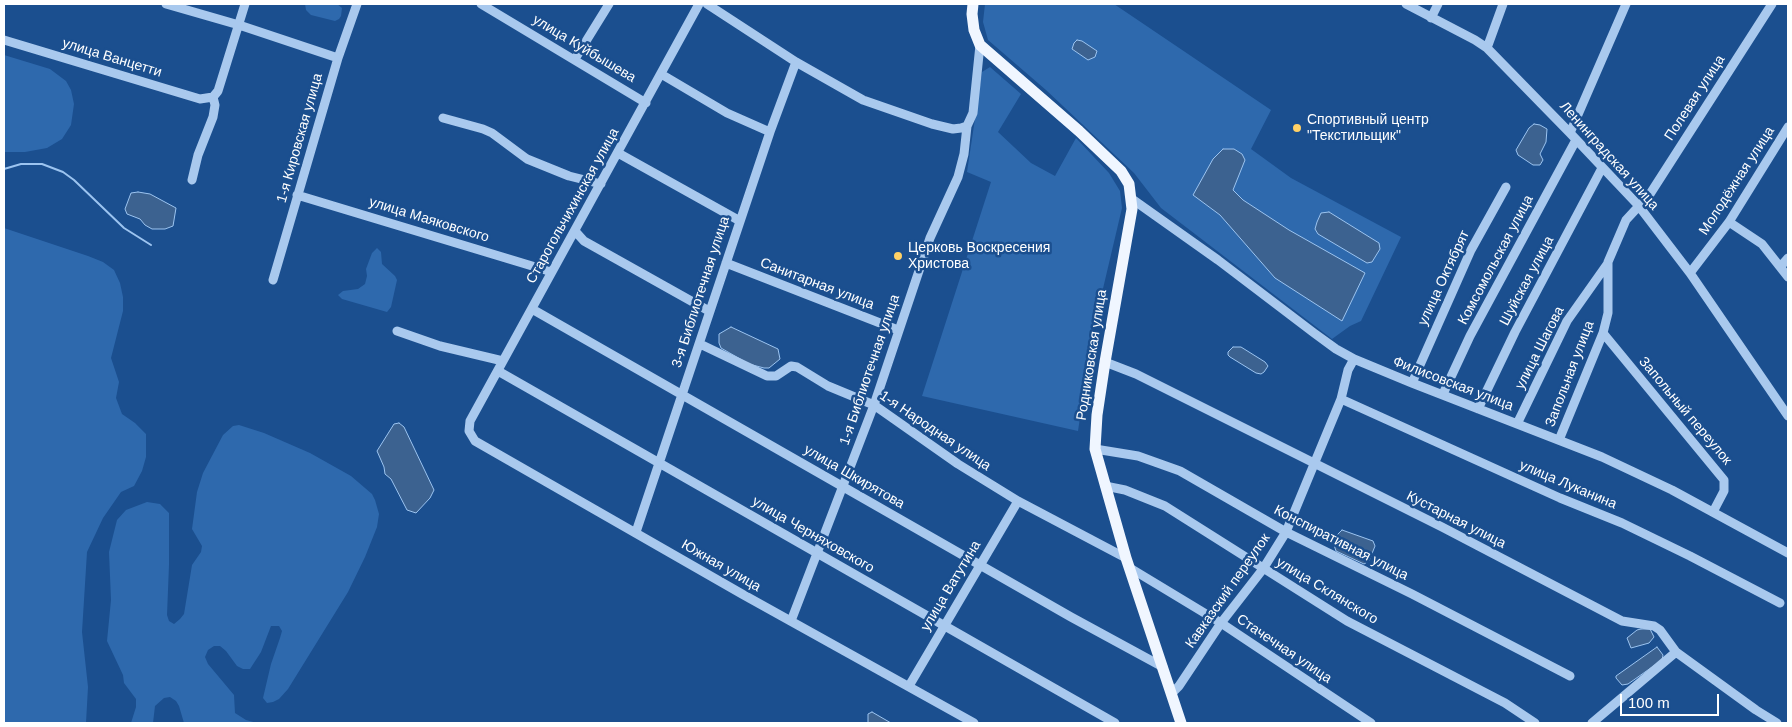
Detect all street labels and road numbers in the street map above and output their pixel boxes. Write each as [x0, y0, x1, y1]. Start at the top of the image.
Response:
street label: улица Куйбышева [529, 12, 639, 86]
street label: улица Ванцетти [60, 35, 164, 81]
street label: Полевая улица [1661, 52, 1729, 144]
street label: 1-я Кировская улица [273, 71, 327, 205]
street label: Ленинградская улица [1556, 98, 1662, 214]
street label: Молодёжная улица [1696, 124, 1778, 238]
street label: Старогольчихинская улица [523, 125, 623, 287]
street label: Комсомольская улица [1455, 192, 1537, 328]
street label: улица Маяковского [367, 194, 491, 246]
street label: 3-я Библиотечная улица [669, 214, 733, 370]
street label: улица Октябрят [1415, 228, 1473, 328]
street label: Шуйская улица [1496, 233, 1558, 329]
street label: Санитарная улица [758, 254, 876, 314]
street label: Родниковская улица [1073, 288, 1111, 422]
street label: 1-я Библиотечная улица [836, 293, 904, 447]
street label: улица Шагова [1512, 304, 1568, 392]
street label: Запольная улица [1542, 319, 1598, 429]
street label: Филисовская улица [1390, 353, 1516, 415]
street label: Запольный переулок [1635, 354, 1735, 468]
street label: 1-я Народная улица [876, 387, 994, 475]
street label: улица Шкирятова [801, 441, 907, 513]
street label: улица Луканина [1517, 457, 1619, 513]
street label: Кустарная улица [1403, 488, 1509, 552]
street label: улица Черняховского [749, 493, 877, 577]
street label: Конспиративная улица [1271, 502, 1411, 584]
street label: Кавказский переулок [1182, 530, 1274, 652]
street label: Южная улица [678, 536, 764, 596]
street label: улица Ватутина [917, 538, 985, 634]
street label: улица Склянского [1273, 554, 1381, 628]
street label: Стачечная улица [1233, 611, 1335, 687]

